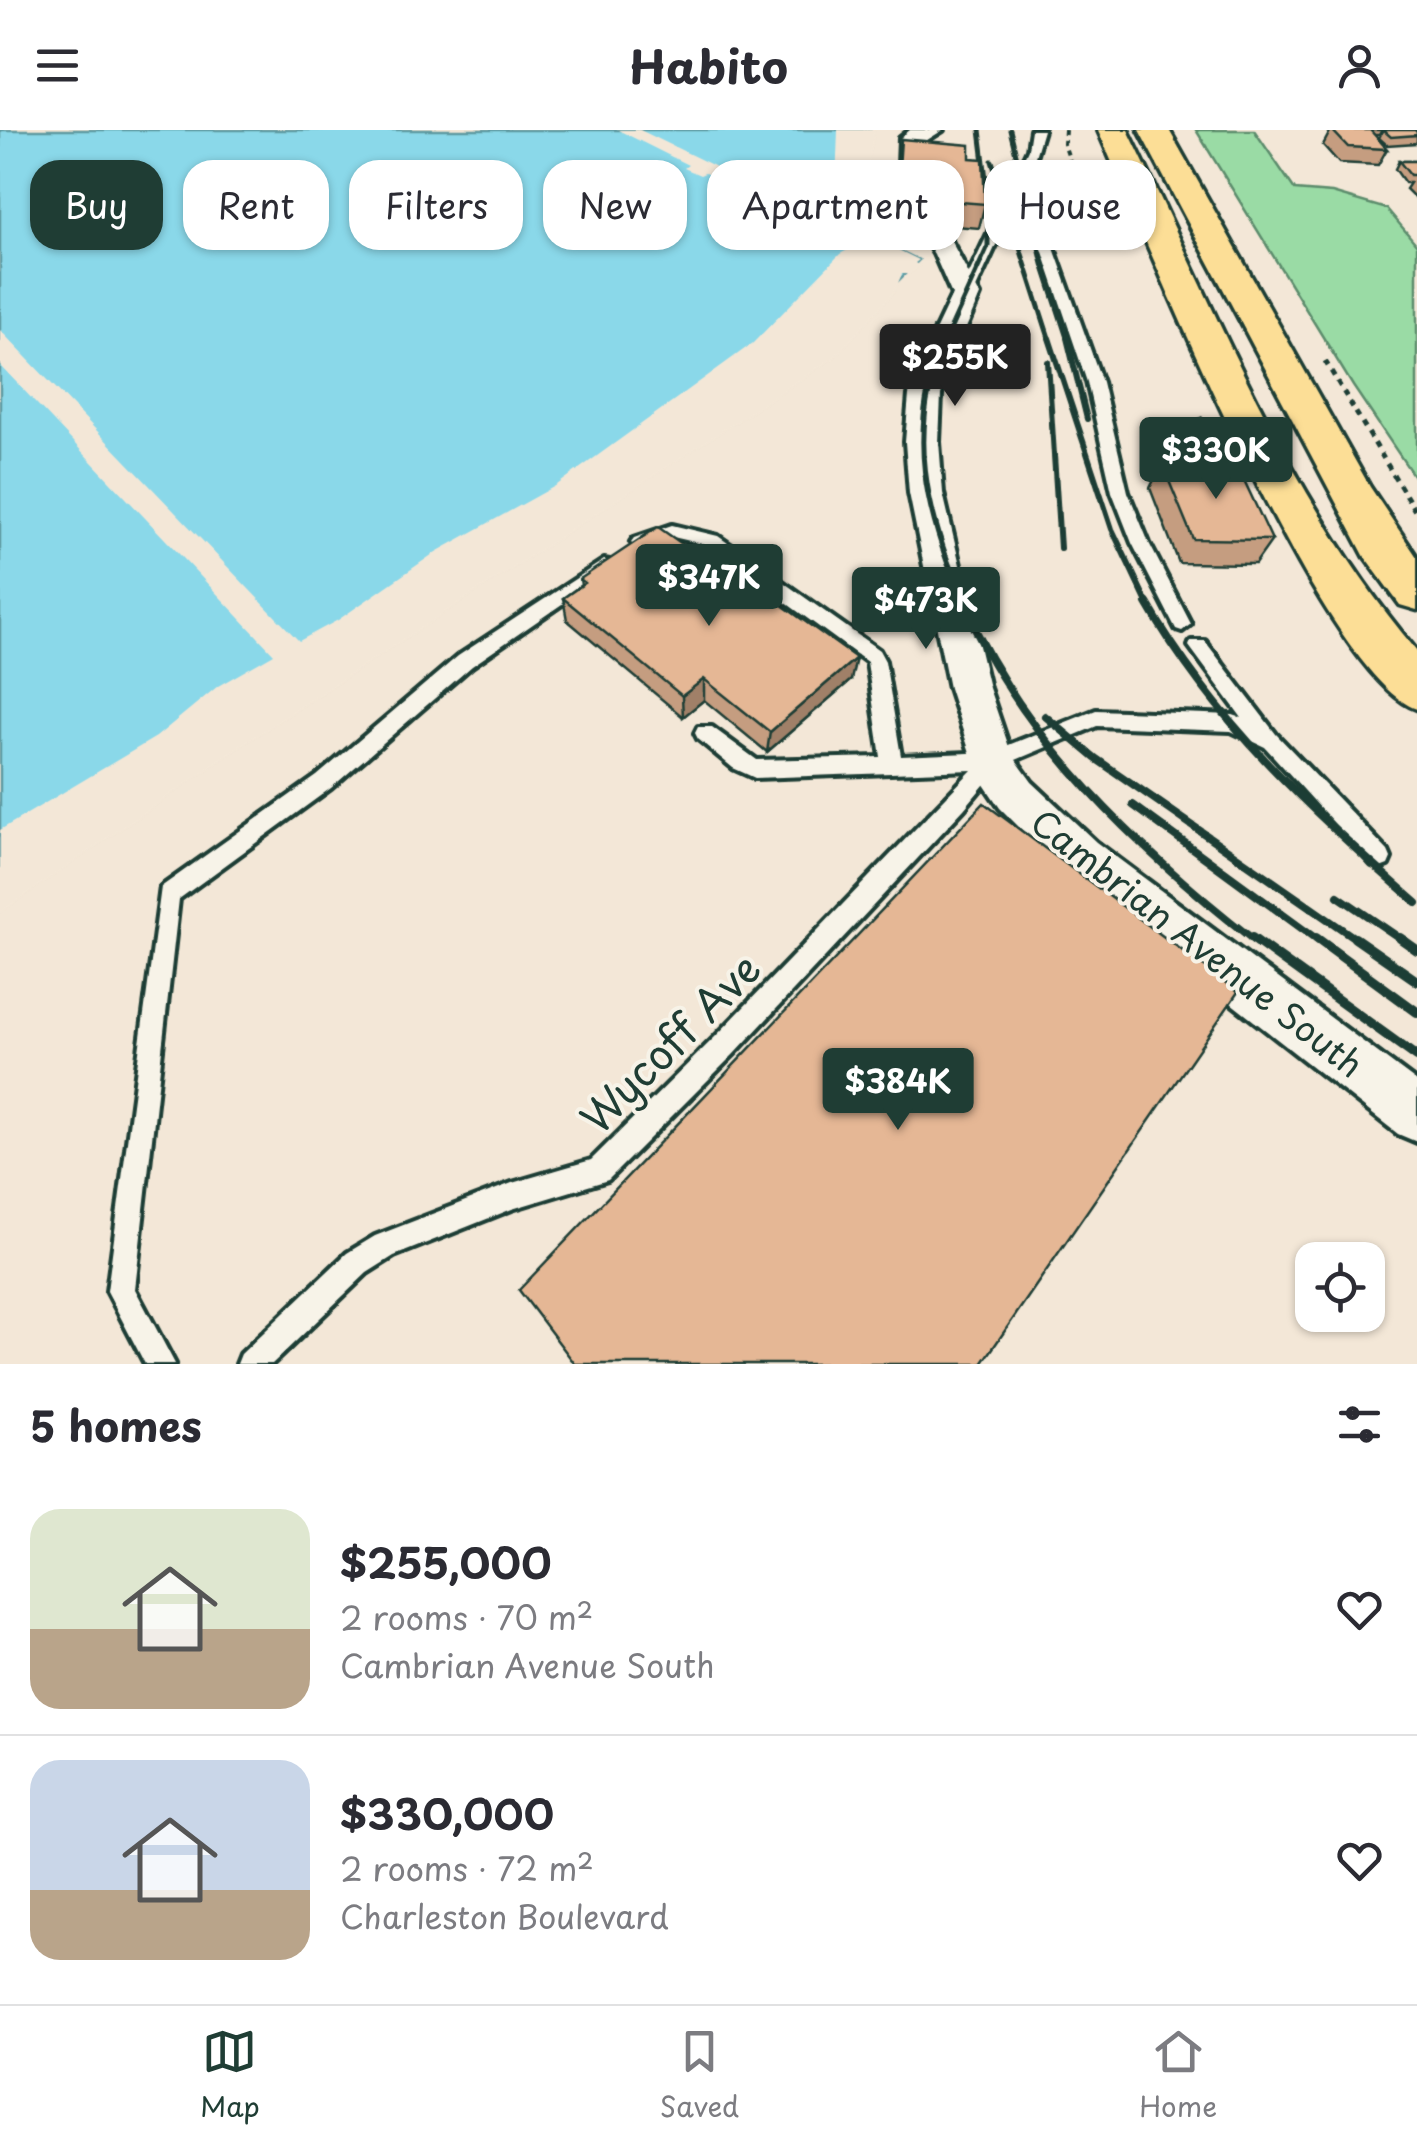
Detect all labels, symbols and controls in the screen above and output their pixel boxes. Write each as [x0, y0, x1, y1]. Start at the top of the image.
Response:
text: Habito [629, 31, 788, 99]
icon: menu [30, 38, 85, 93]
icon: person [1332, 38, 1387, 93]
chip: Buy [30, 160, 163, 250]
chip: Rent [183, 160, 329, 250]
chip: Filters [349, 160, 523, 250]
chip: New [543, 160, 687, 250]
chip: Apartment [707, 160, 964, 250]
chip: House [984, 160, 1156, 250]
pin: $255K [885, 324, 1025, 409]
text: $255K [902, 332, 1008, 380]
pin: $330K [1146, 417, 1286, 502]
text: $330K [1162, 425, 1270, 473]
pin: $347K [639, 544, 779, 629]
text: $347K [658, 552, 760, 600]
pin: $473K [856, 567, 996, 652]
text: $473K [874, 575, 978, 623]
street label: Cambrian Avenue South [1020, 795, 1376, 1089]
street label: Wycoff Ave [564, 937, 774, 1147]
pin: $384K [828, 1048, 968, 1133]
text: $384K [845, 1056, 951, 1104]
map controls [1295, 1242, 1385, 1332]
button: locate [1295, 1242, 1385, 1332]
text: 5 homes [30, 1393, 202, 1456]
icon: filters [1332, 1397, 1387, 1452]
text: $255,000 [340, 1530, 552, 1593]
icon: home [110, 1549, 230, 1669]
icon: heart [1332, 1582, 1387, 1637]
text: 2 rooms · 70 m² [340, 1593, 593, 1641]
text: Cambrian Avenue South [340, 1641, 715, 1689]
text: $330,000 [340, 1781, 554, 1844]
icon: home [110, 1800, 230, 1920]
icon: heart [1332, 1833, 1387, 1888]
text: 2 rooms · 72 m² [340, 1844, 594, 1892]
text: Charleston Boulevard [340, 1892, 669, 1940]
tab: Map [200, 2024, 260, 2127]
tab: Saved [660, 2024, 739, 2127]
tab: Home [1139, 2024, 1217, 2127]

